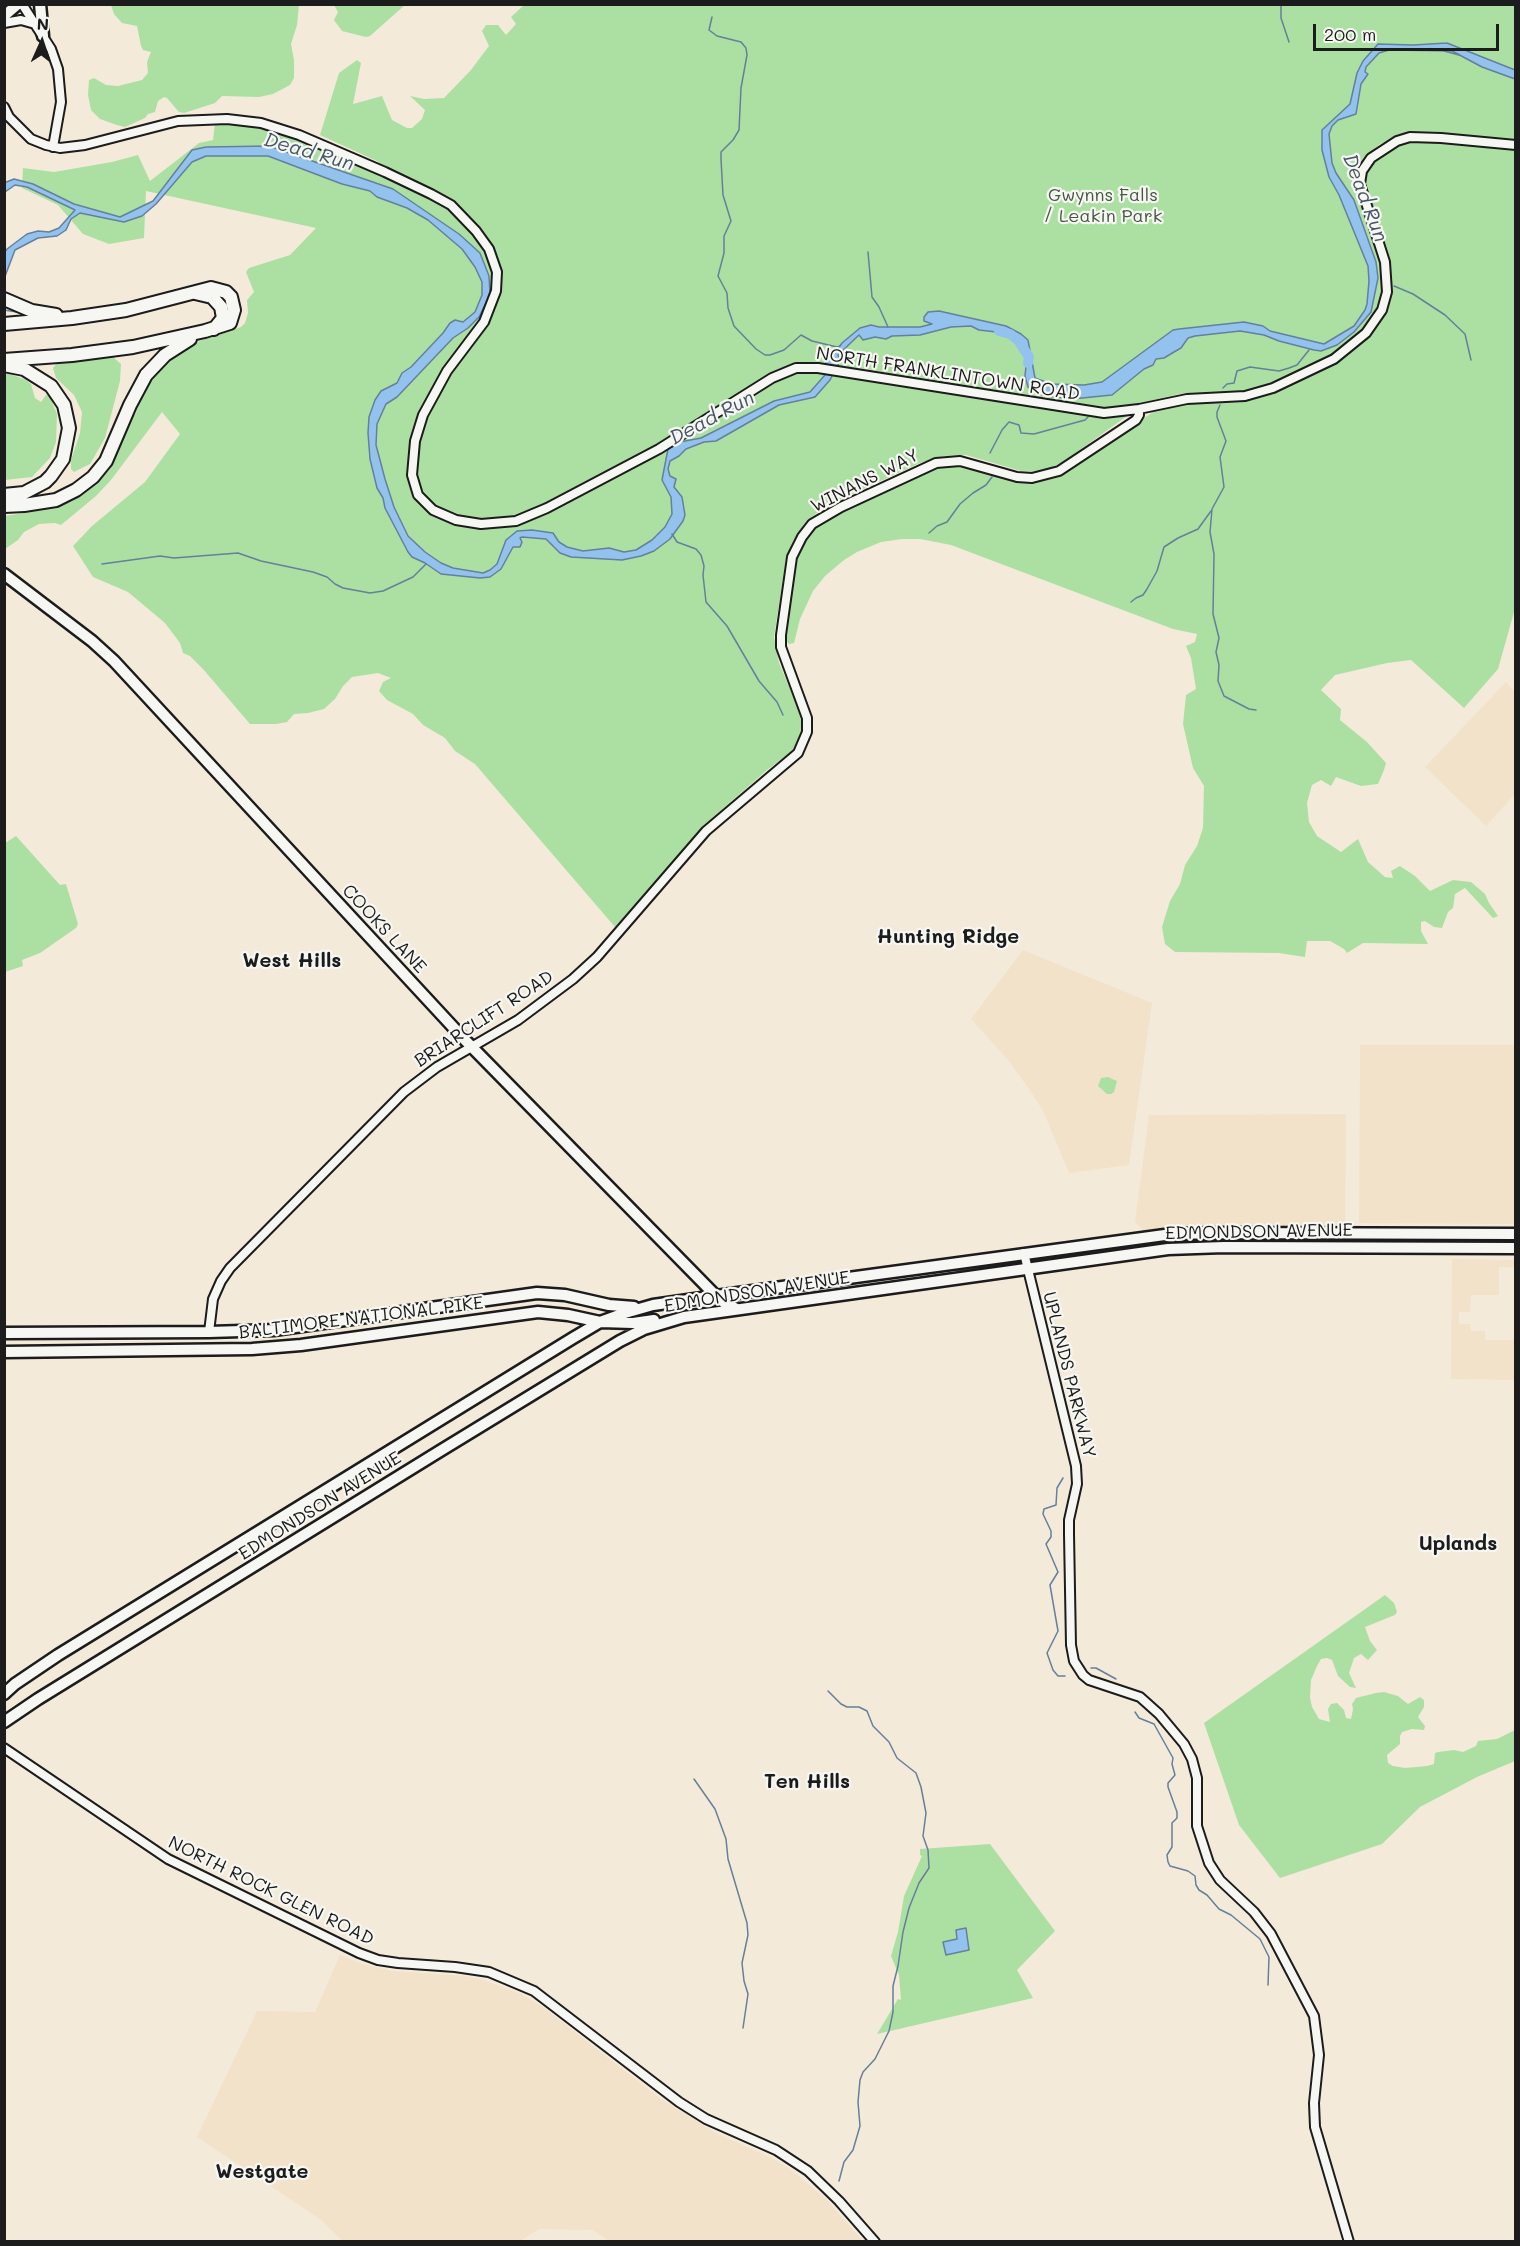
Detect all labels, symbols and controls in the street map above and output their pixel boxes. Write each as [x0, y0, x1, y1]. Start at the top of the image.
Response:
north arrow [12, 12, 72, 72]
scale bar [1316, 12, 1502, 50]
text: N [36, 13, 50, 34]
text: 200 m [1324, 22, 1376, 46]
water label: Dead Run [261, 128, 357, 176]
water label: Dead Run [1337, 151, 1393, 245]
park label: Gwynns Falls / Leakin Park [1044, 184, 1162, 226]
street label: NORTH FRANKLINTOWN ROAD [815, 343, 1081, 405]
water label: Dead Run [666, 386, 758, 450]
street label: WINANS WAY [807, 444, 923, 518]
street label: COOKS LANE [337, 880, 431, 978]
district label: Hunting Ridge [877, 925, 1019, 949]
district label: West Hills [243, 949, 341, 973]
street label: BRIARCLIFT ROAD [410, 966, 558, 1072]
street label: EDMONDSON AVENUE [1165, 1220, 1353, 1244]
street label: EDMONDSON AVENUE [663, 1267, 851, 1317]
street label: UPLANDS PARKWAY [1038, 1289, 1100, 1461]
street label: BALTIMORE NATIONAL PIKE [237, 1292, 485, 1344]
street label: EDMONDSON AVENUE [235, 1447, 405, 1565]
district label: Uplands [1419, 1532, 1497, 1556]
district label: Ten Hills [764, 1770, 850, 1794]
street label: NORTH ROCK GLEN ROAD [165, 1832, 377, 1950]
district label: Westgate [216, 2160, 308, 2184]

